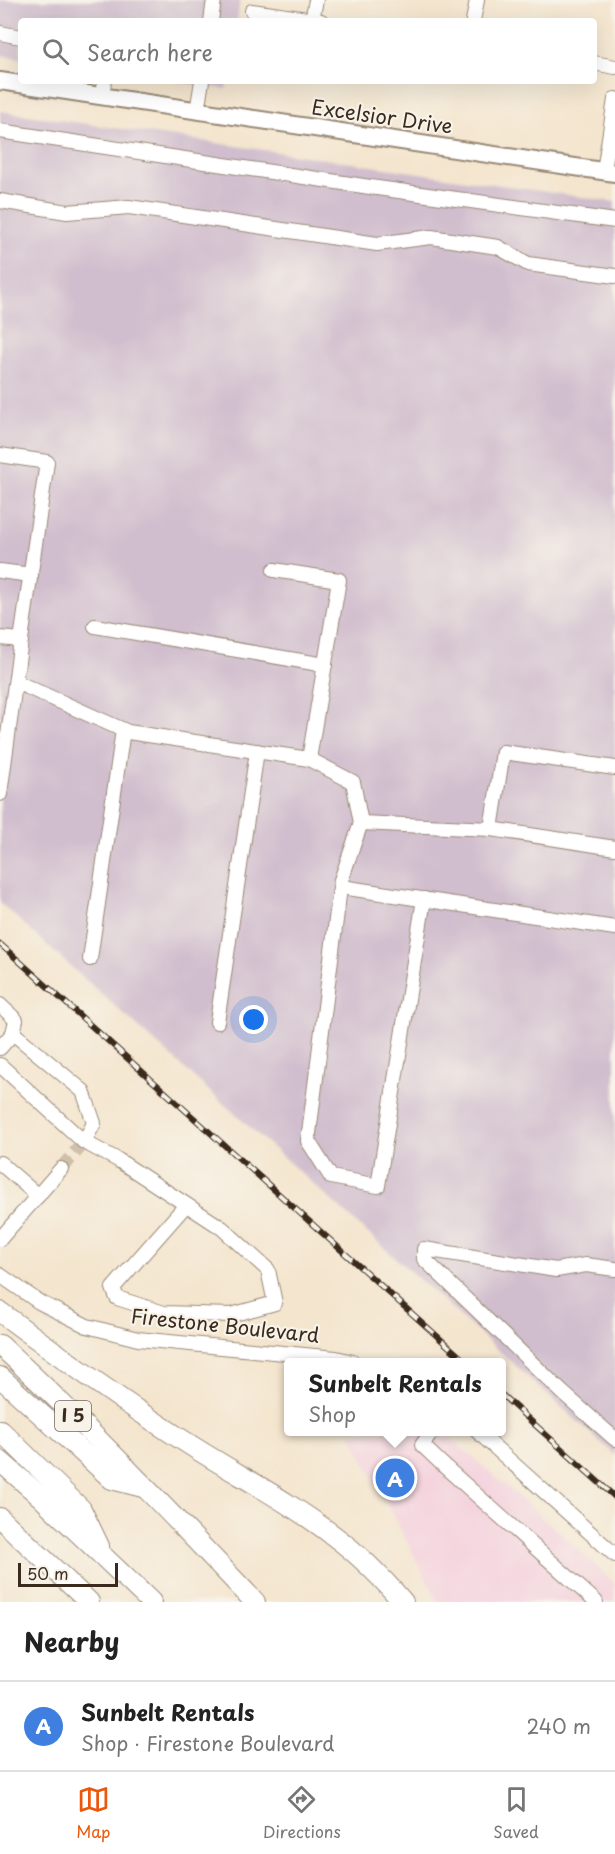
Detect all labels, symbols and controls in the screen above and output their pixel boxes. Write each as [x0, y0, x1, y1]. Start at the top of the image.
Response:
search box [18, 18, 597, 84]
icon: search [39, 35, 72, 68]
text: Search here [87, 35, 213, 68]
street label: Excelsior Drive [310, 91, 454, 141]
your location [239, 1005, 268, 1034]
street label: Firestone Boulevard [129, 1300, 321, 1350]
popup [284, 1358, 506, 1436]
text: Sunbelt Rentals [308, 1366, 482, 1399]
text: Shop [308, 1399, 356, 1429]
road number: I 5 [55, 1401, 91, 1431]
pin: A [376, 1456, 414, 1500]
scale bar [18, 1560, 118, 1588]
text: 50 m [27, 1561, 68, 1585]
text: Nearby [24, 1622, 119, 1661]
text: Sunbelt Rentals [81, 1695, 254, 1728]
text: A [36, 1711, 51, 1741]
text: 240 m [526, 1711, 591, 1741]
text: Shop · Firestone Boulevard [81, 1728, 335, 1758]
tab: Map [76, 1783, 110, 1843]
tab: Directions [263, 1783, 341, 1843]
tab: Saved [493, 1783, 539, 1843]

